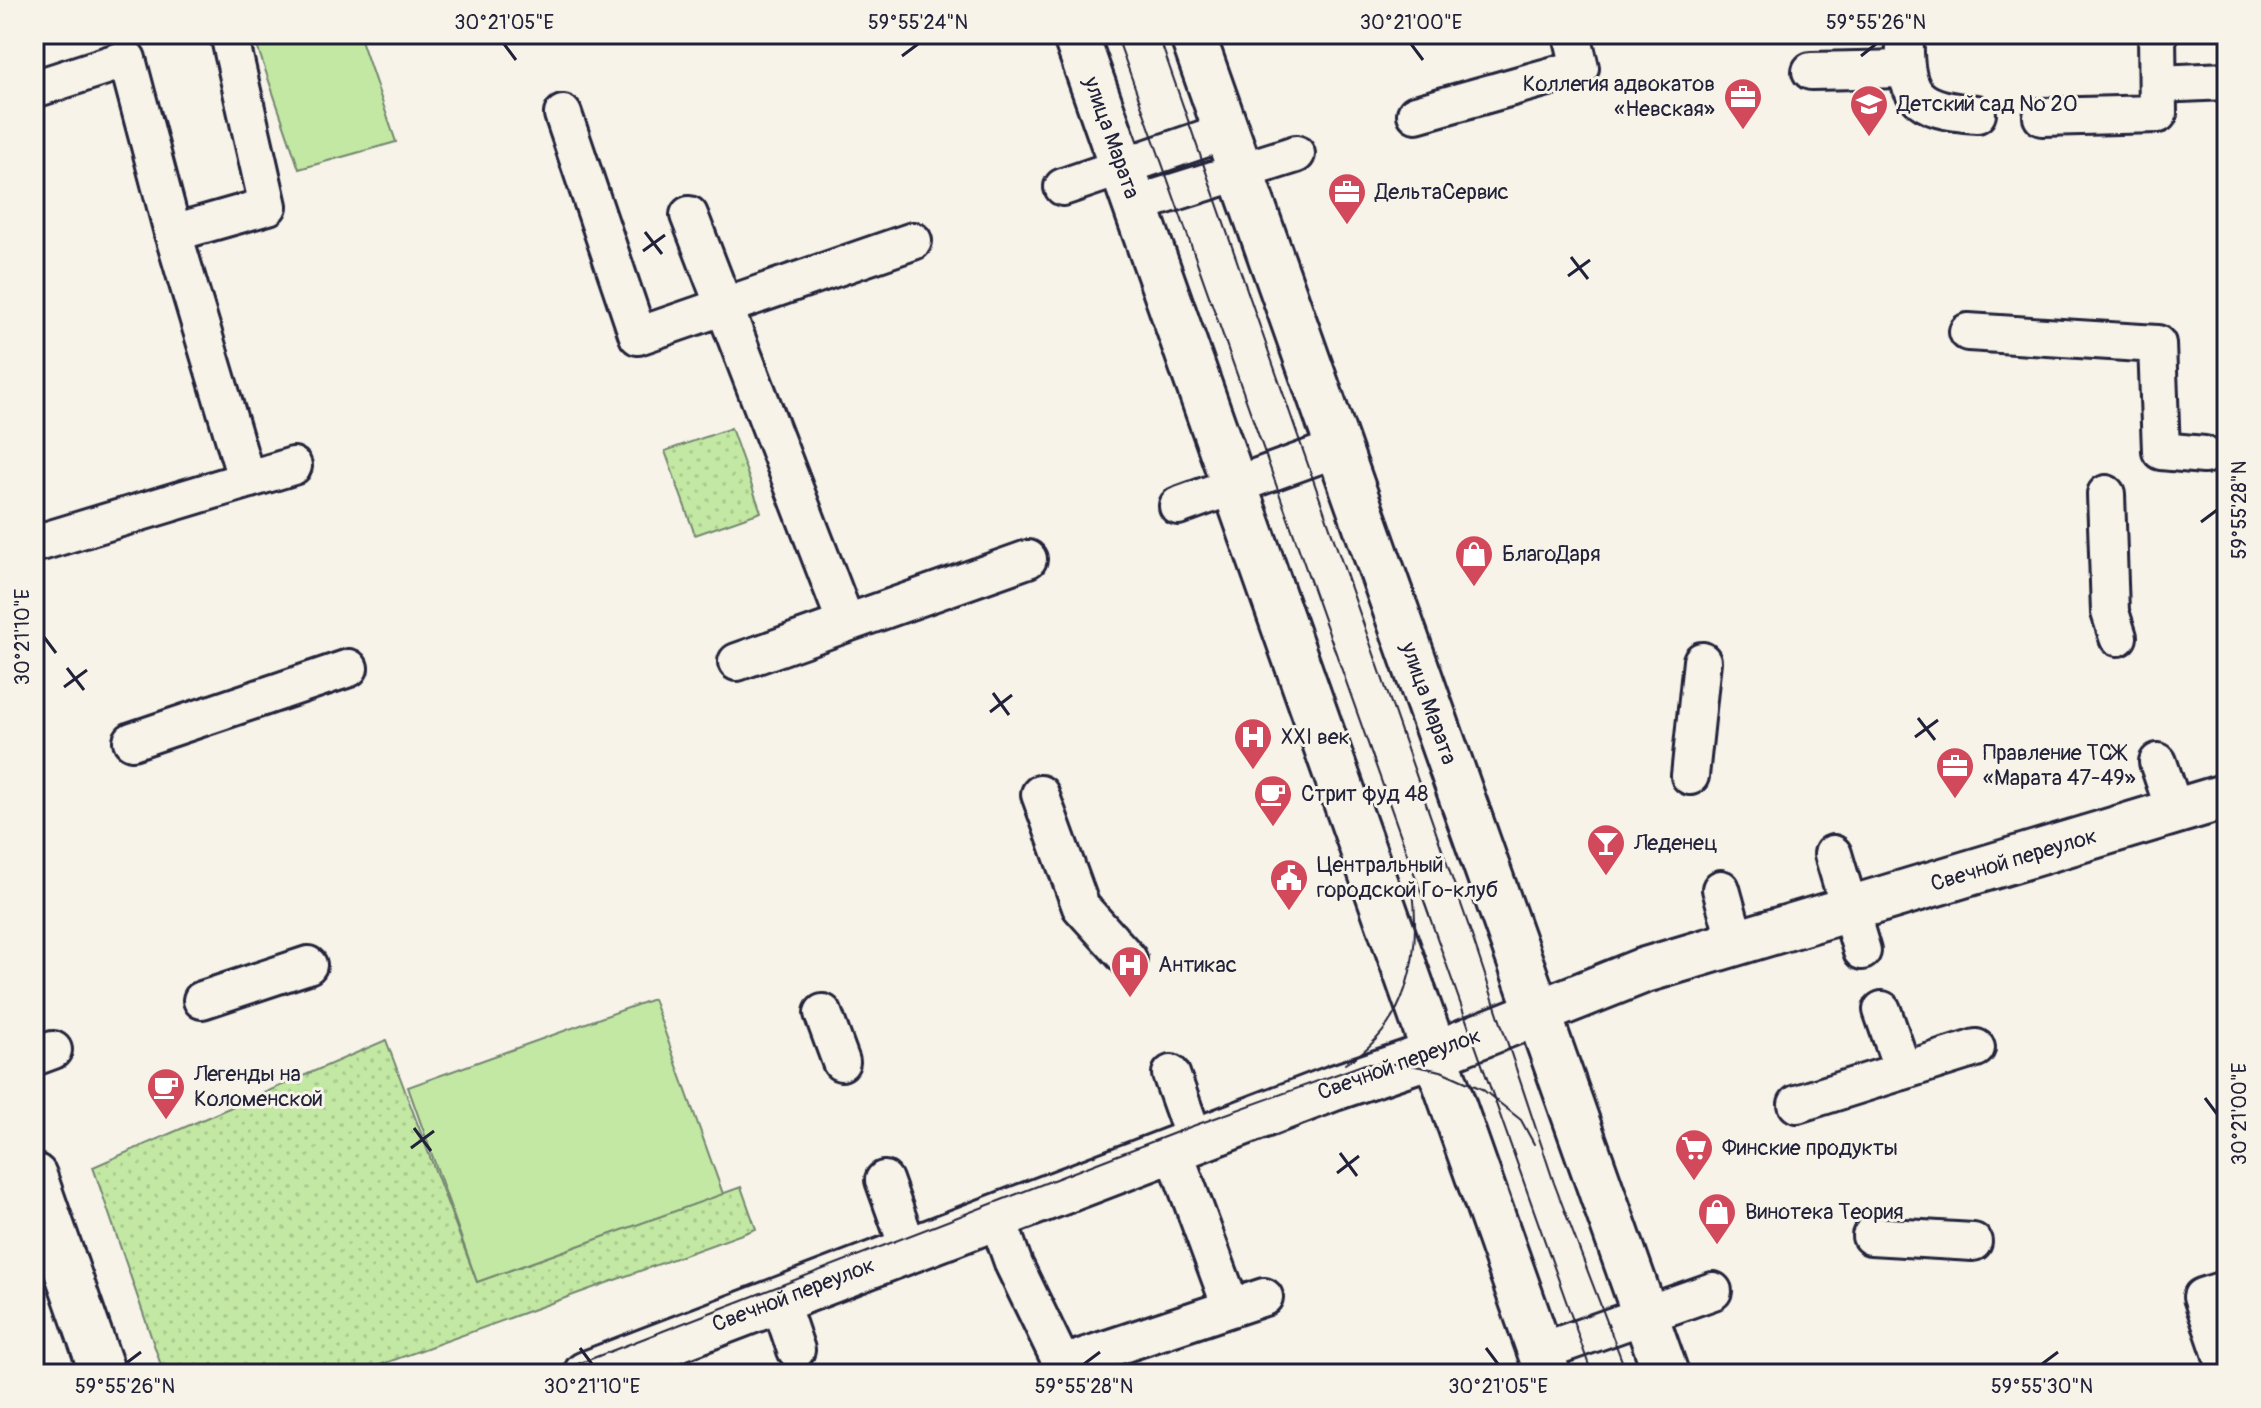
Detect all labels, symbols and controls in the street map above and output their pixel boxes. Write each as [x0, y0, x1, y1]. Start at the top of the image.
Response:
text: 30°21'05"E [454, 10, 554, 35]
text: 59°55'24"N [868, 10, 968, 35]
text: 30°21'00"E [1360, 10, 1462, 35]
text: 59°55'26"N [1826, 10, 1926, 35]
place label: Коллегия адвокатов «Невская» [1523, 70, 1715, 123]
street label: улица Марата [1077, 72, 1146, 203]
office icon: Коллегия адвокатов «Невская» [1722, 76, 1764, 131]
school or university icon: Детский сад № 20 [1848, 83, 1890, 138]
place label: Детский сад № 20 [1896, 90, 2078, 118]
office icon: ДельтаСервис [1326, 171, 1368, 226]
place label: ДельтаСервис [1374, 178, 1509, 206]
text: 59°55'28"N [2227, 461, 2252, 559]
shop icon: БлагоДаря [1453, 533, 1495, 588]
place label: БлагоДаря [1502, 540, 1600, 568]
text: 30°21'10"E [10, 589, 35, 685]
street label: улица Марата [1394, 638, 1463, 768]
hospital icon: XXI век [1232, 716, 1274, 771]
place label: XXI век [1281, 723, 1350, 751]
place label: Правление ТСЖ «Марата 47-49» [1983, 739, 2136, 792]
office icon: Правление ТСЖ «Марата 47-49» [1934, 745, 1976, 800]
cafe icon: Стрит фуд 48 [1252, 773, 1294, 828]
place label: Стрит фуд 48 [1301, 780, 1428, 808]
bar icon: Леденец [1585, 822, 1627, 877]
street label: Свечной переулок [1927, 822, 2100, 898]
place label: Леденец [1633, 829, 1718, 857]
place label: Центральный городской Го-клуб [1317, 851, 1498, 904]
public building icon: Центральный городской Го-клуб [1268, 857, 1310, 912]
hospital icon: Антикас [1109, 944, 1151, 999]
place label: Антикас [1158, 951, 1237, 979]
street label: Свечной переулок [1313, 1021, 1485, 1107]
place label: Легенды на Коломенской [193, 1060, 323, 1113]
text: 30°21'00"E [2227, 1063, 2252, 1165]
cafe icon: Легенды на Коломенской [145, 1066, 187, 1121]
supermarket icon: Финские продукты [1673, 1127, 1715, 1182]
place label: Финские продукты [1722, 1134, 1898, 1162]
shop icon: Винотека Теория [1696, 1191, 1738, 1246]
place label: Винотека Теория [1745, 1198, 1904, 1226]
street label: Свечной переулок [708, 1251, 879, 1339]
text: 59°55'26"N [75, 1374, 175, 1399]
text: 30°21'10"E [544, 1374, 640, 1399]
text: 59°55'28"N [1035, 1374, 1133, 1399]
text: 30°21'05"E [1448, 1374, 1548, 1399]
text: 59°55'30"N [1991, 1374, 2093, 1399]

